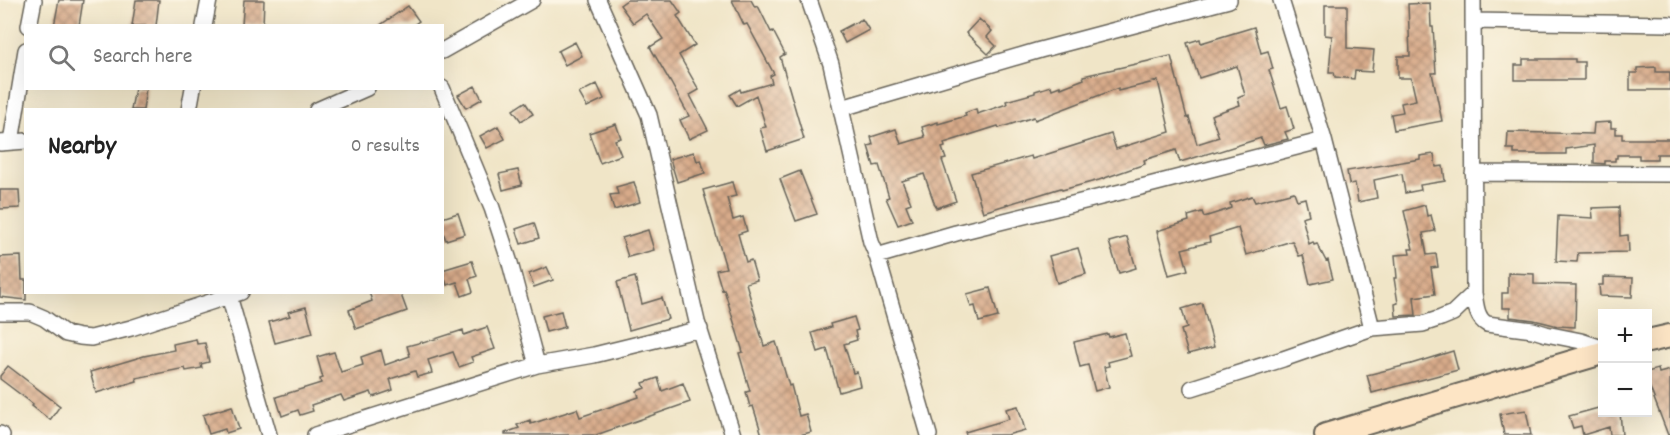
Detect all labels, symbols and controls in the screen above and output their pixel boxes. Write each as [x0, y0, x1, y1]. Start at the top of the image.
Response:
search box [24, 24, 444, 90]
icon: search [45, 41, 78, 74]
text: Search here [93, 42, 192, 73]
text: Nearby [48, 129, 116, 166]
text: 0 results [351, 133, 420, 161]
map controls [1598, 309, 1652, 417]
button: + [1598, 309, 1652, 363]
button: − [1598, 363, 1652, 417]

